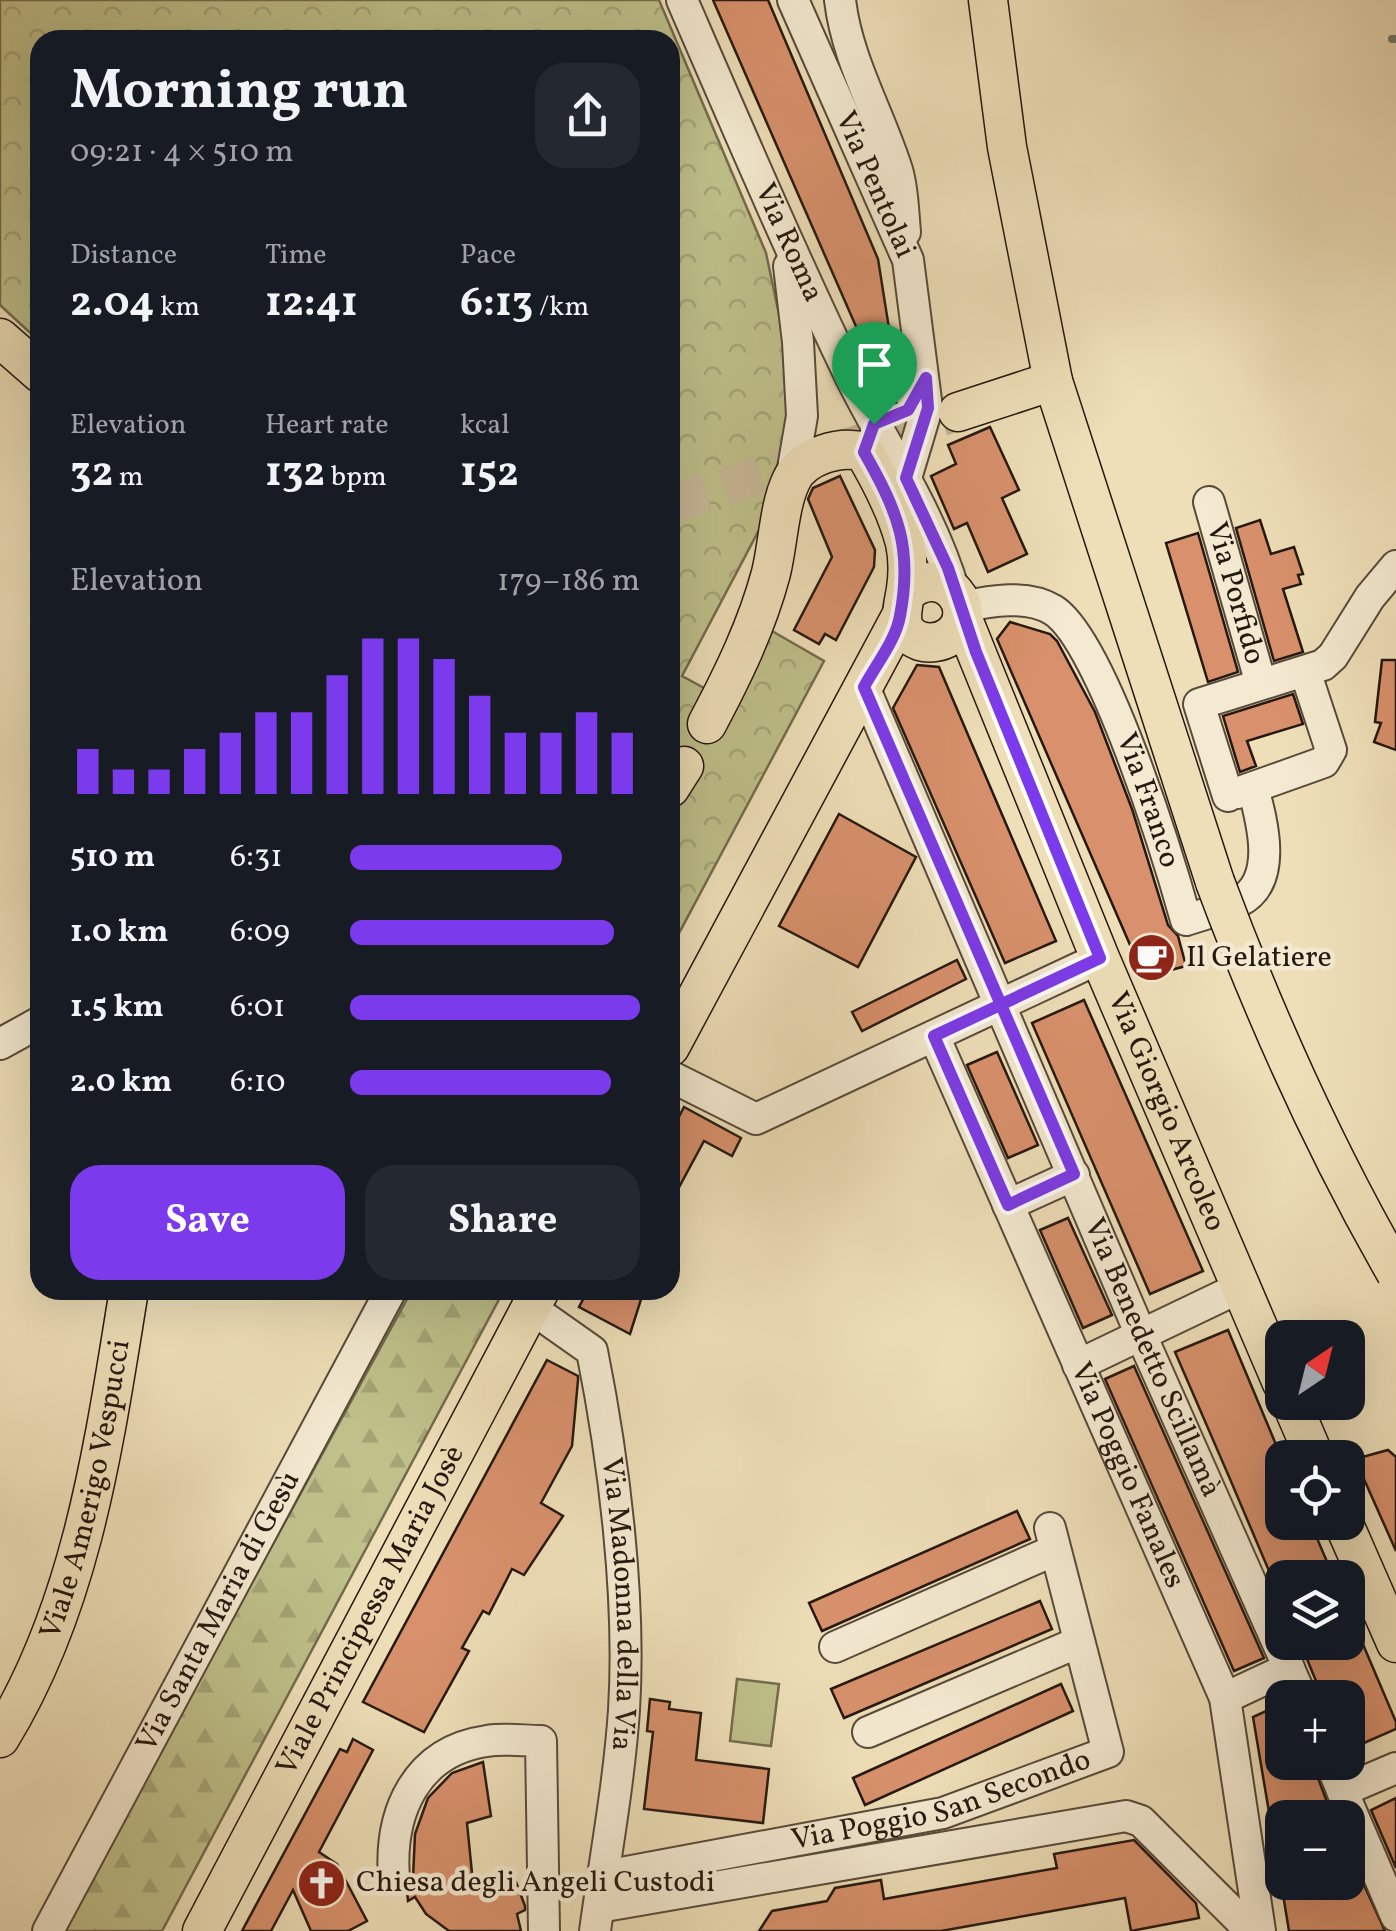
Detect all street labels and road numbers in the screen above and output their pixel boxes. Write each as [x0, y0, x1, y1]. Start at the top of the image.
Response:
street label: Via Pentolai [824, 104, 926, 265]
street label: Via Roma [743, 176, 834, 309]
street label: Via Porfido [1195, 517, 1275, 669]
street label: Via Franco [1105, 727, 1190, 873]
street label: Via Giorgio Arcoleo [1096, 985, 1236, 1238]
street label: Via Benedetto Scillamà [1072, 1212, 1232, 1504]
street label: Viale Amerigo Vespucci [30, 1337, 142, 1646]
street label: Via Poggio Fanales [1059, 1356, 1195, 1595]
street label: Viale Principessa Maria Josè [266, 1438, 475, 1783]
street label: Via Madonna della Via [589, 1455, 647, 1753]
street label: Via Santa Maria di Gesù [126, 1464, 311, 1760]
street label: Via Poggio San Secondo [788, 1739, 1097, 1862]

